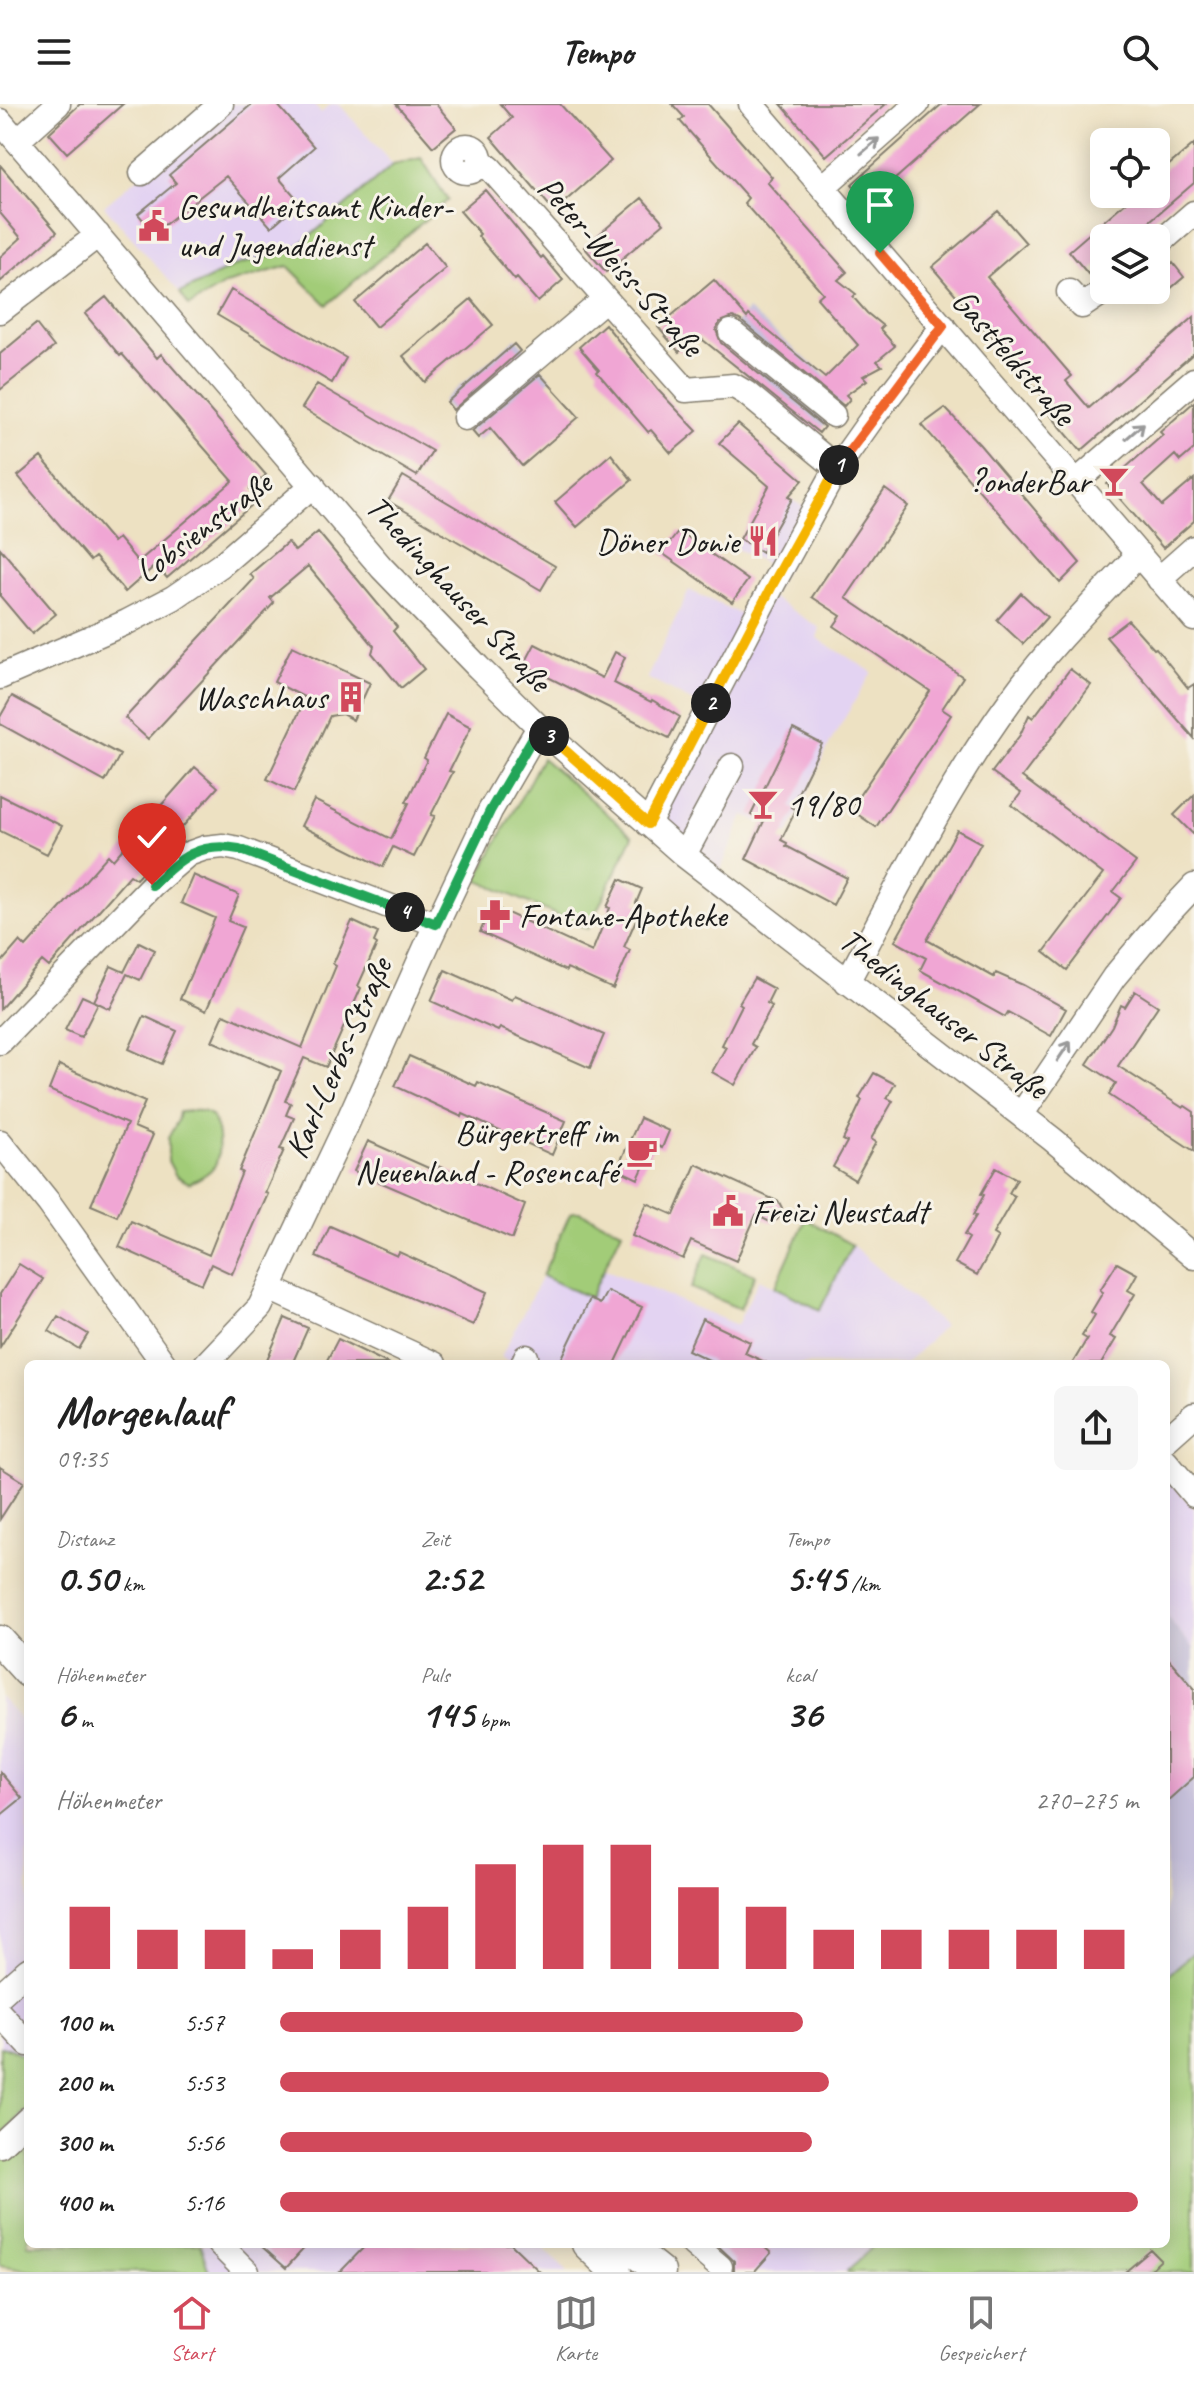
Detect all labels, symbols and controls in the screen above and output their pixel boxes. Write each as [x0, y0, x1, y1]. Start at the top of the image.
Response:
text: Tempo [561, 29, 633, 75]
icon: menu [32, 30, 76, 74]
icon: search [1118, 30, 1162, 74]
map controls [1090, 128, 1170, 304]
button: locate [1090, 128, 1170, 208]
one-way arrow [859, 137, 879, 155]
street label: Peter-Weiss-Straße [529, 167, 715, 367]
pin [846, 171, 914, 253]
icon: arrive [858, 183, 902, 227]
place label: Gesundheitsamt Kinder- und Jugenddienst [178, 185, 455, 267]
public building icon: Gesundheitsamt Kinder- und Jugenddienst [137, 209, 171, 243]
button: layers [1090, 224, 1170, 304]
street label: Gastfeldstraße [943, 280, 1087, 437]
one-way arrow [1124, 422, 1145, 440]
pin: 1 [819, 445, 859, 485]
text: 1 [834, 451, 844, 479]
street label: Lobsienstraße [126, 460, 282, 592]
place label: ?onderBar [969, 460, 1094, 503]
bar icon: ?onderBar [1097, 464, 1131, 498]
street label: Thedinghauser Straße [357, 486, 563, 703]
place label: Döner Donie [596, 520, 742, 563]
restaurant icon: Döner Donie [746, 524, 780, 558]
place label: Waschhaus [195, 676, 329, 719]
building icon: Waschhaus [334, 680, 368, 714]
pin: 2 [691, 683, 731, 723]
text: 2 [706, 689, 716, 717]
pin: 3 [529, 716, 569, 756]
text: 3 [544, 722, 554, 750]
place label: 19/80 [787, 783, 862, 826]
bar icon: 19/80 [746, 787, 780, 821]
pin [118, 803, 186, 885]
icon: check [130, 815, 174, 859]
pin: 4 [385, 892, 425, 932]
place label: Fontane-Apotheke [519, 894, 728, 937]
text: 4 [400, 898, 410, 926]
pharmacy icon: Fontane-Apotheke [478, 898, 512, 932]
street label: Thedinghauser Straße [831, 918, 1060, 1110]
street label: Karl-Lerbs-Straße [275, 948, 403, 1165]
one-way arrow [1056, 1040, 1072, 1062]
place label: Bürgertreff im Neuenland - Rosencafé [355, 1111, 623, 1193]
cafe icon: Bürgertreff im Neuenland - Rosencafé [625, 1135, 659, 1169]
place label: Freizi Neustadt [752, 1190, 933, 1233]
public building icon: Freizi Neustadt [711, 1194, 745, 1228]
text: Morgenlauf [56, 1384, 227, 1439]
button: share [1054, 1386, 1138, 1470]
text: 09:35 [56, 1442, 108, 1475]
text: Distanz [56, 1525, 114, 1553]
text: Zeit [421, 1525, 450, 1553]
text: Tempo [785, 1525, 829, 1553]
text: 0.50 [56, 1553, 117, 1603]
text: 2:52 [421, 1553, 482, 1603]
text: 5:45 [785, 1553, 846, 1603]
text: km [117, 1570, 144, 1598]
text: /km [846, 1570, 880, 1598]
text: Höhenmeter [56, 1661, 145, 1689]
text: Puls [421, 1661, 450, 1689]
text: kcal [785, 1661, 814, 1689]
text: 6 [56, 1689, 75, 1739]
text: 145 [421, 1689, 474, 1739]
text: 36 [785, 1689, 822, 1739]
text: m [75, 1706, 93, 1734]
text: bpm [474, 1706, 510, 1734]
text: Höhenmeter [56, 1784, 161, 1817]
text: 270–275 m [1035, 1784, 1138, 1817]
text: 100 m [56, 2006, 112, 2039]
text: 5:57 [184, 2006, 224, 2039]
text: 200 m [56, 2066, 112, 2099]
text: 5:53 [184, 2066, 224, 2099]
text: 300 m [56, 2126, 112, 2159]
text: 5:56 [184, 2126, 224, 2159]
text: 400 m [56, 2186, 112, 2219]
text: 5:16 [184, 2186, 224, 2219]
tab: Start [170, 2291, 214, 2367]
tab: Karte [554, 2291, 598, 2367]
tab: Gespeichert [938, 2291, 1024, 2367]

